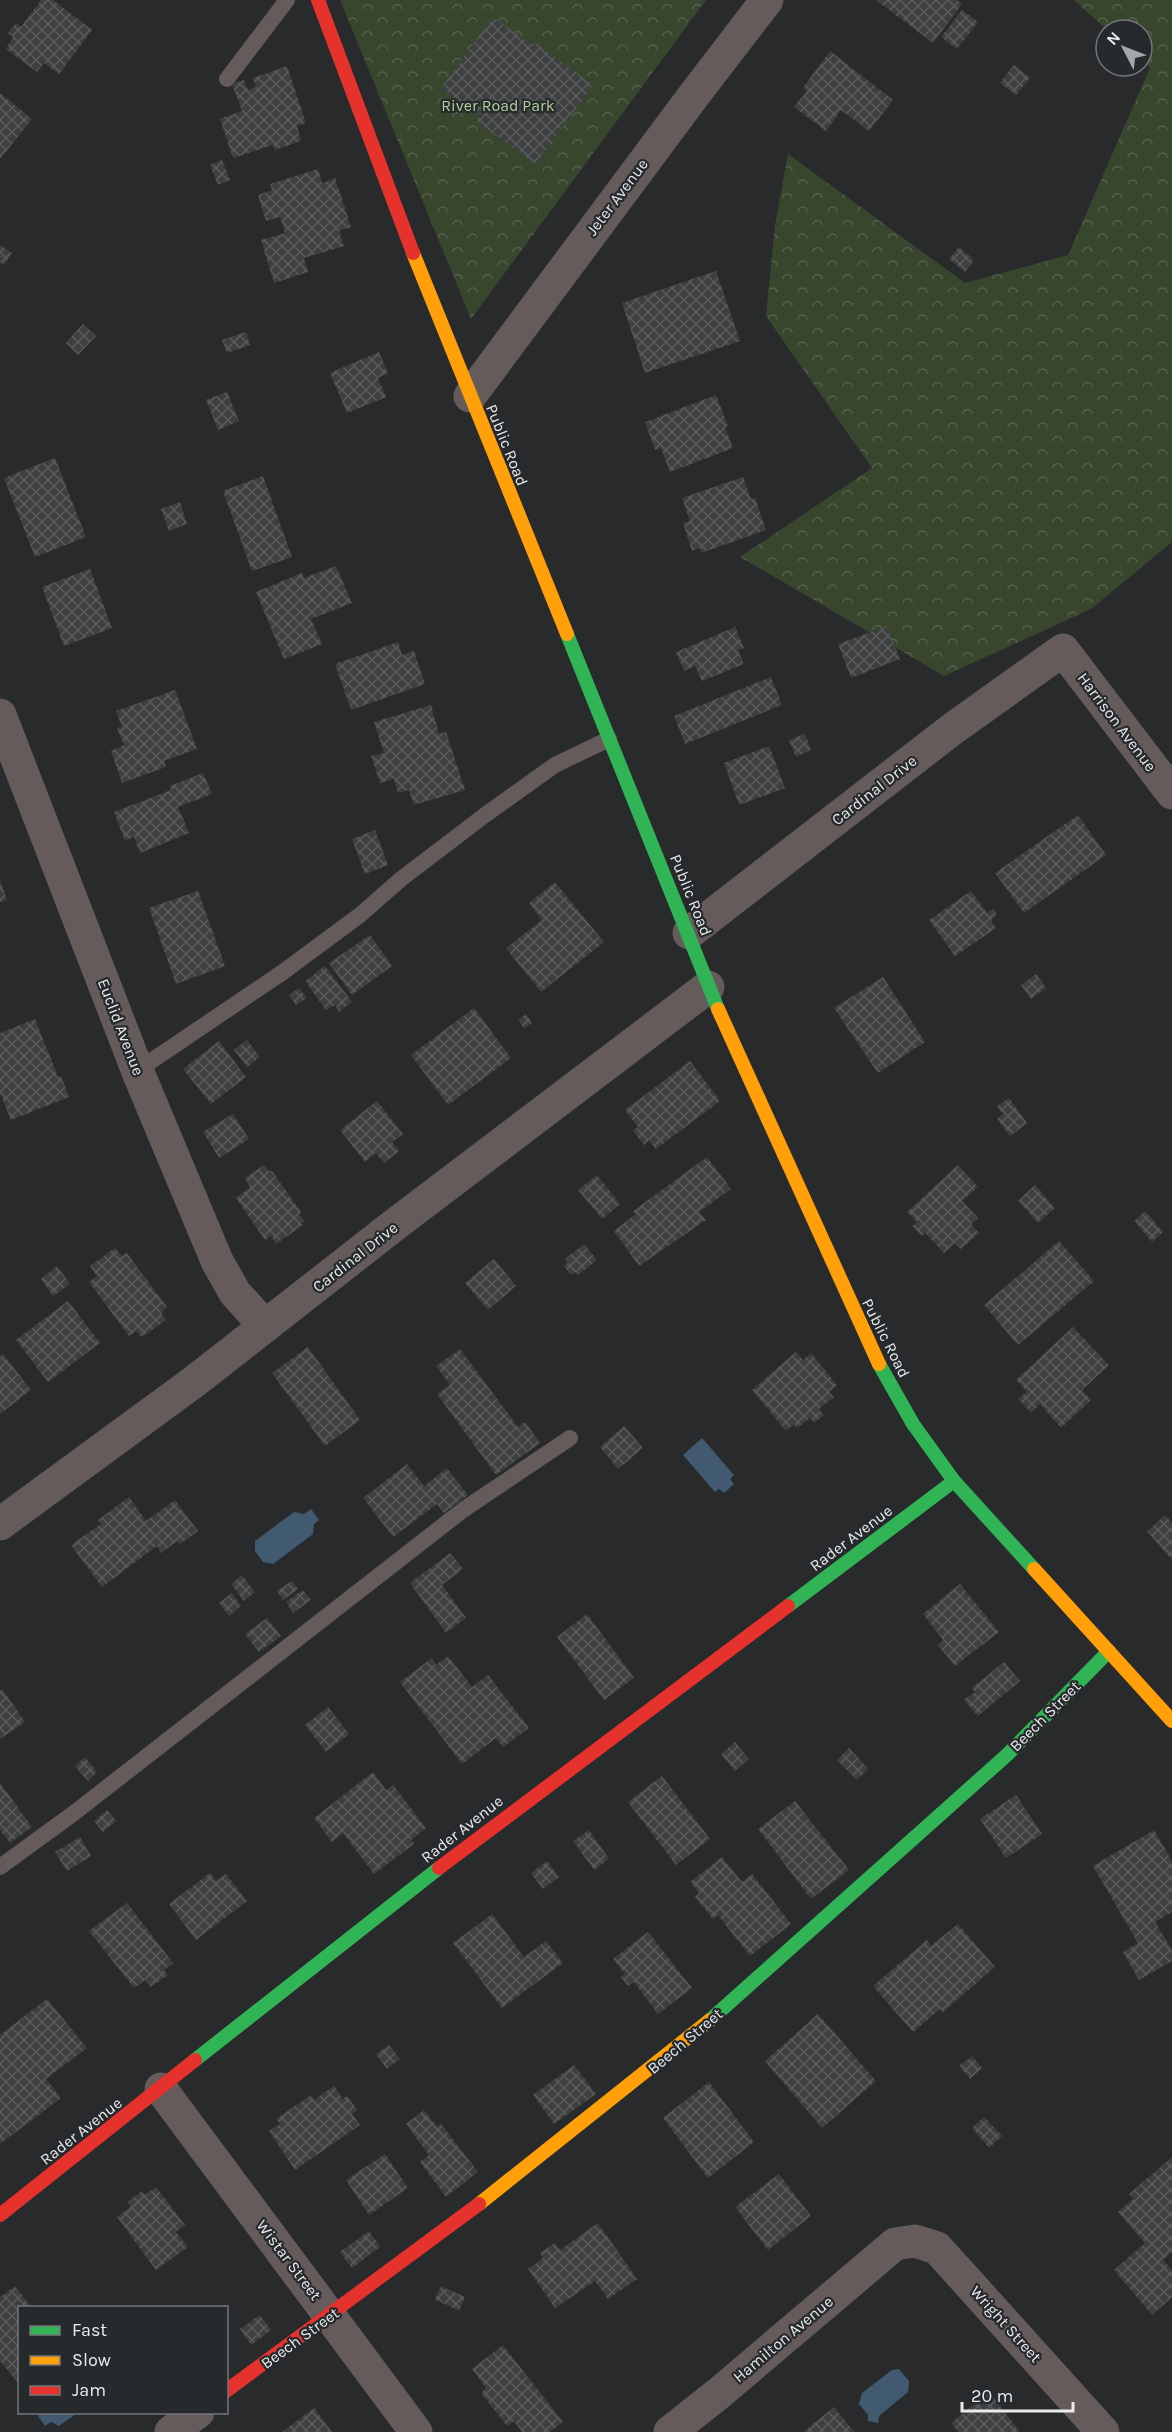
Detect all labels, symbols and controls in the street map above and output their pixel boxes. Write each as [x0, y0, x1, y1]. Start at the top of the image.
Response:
north arrow [1094, 18, 1154, 78]
text: N [1102, 28, 1124, 49]
park label: River Road Park [441, 96, 555, 115]
street label: Jeter Avenue [582, 155, 652, 239]
street label: Public Road [482, 401, 532, 489]
street label: Harrison Avenue [1074, 669, 1160, 775]
street label: Cardinal Drive [828, 751, 920, 829]
street label: Public Road [666, 851, 716, 939]
street label: Euclid Avenue [94, 976, 148, 1078]
street label: Cardinal Drive [309, 1218, 401, 1296]
street label: Public Road [858, 1295, 914, 1381]
street label: Rader Avenue [806, 1501, 896, 1575]
street label: Beech Street [1006, 1677, 1084, 1755]
street label: Rader Avenue [417, 1791, 507, 1867]
street label: Beech Street [644, 2004, 726, 2078]
street label: Rader Avenue [36, 2093, 126, 2169]
street label: Wistar Street [253, 2216, 325, 2304]
street label: Wright Street [967, 2282, 1045, 2366]
street label: Hamilton Avenue [729, 2292, 837, 2386]
street label: Beech Street [257, 2303, 343, 2373]
legend [18, 2306, 228, 2414]
text: Fast [72, 2319, 107, 2341]
text: Slow [72, 2349, 111, 2371]
scale bar [962, 2375, 1073, 2413]
text: Jam [72, 2379, 106, 2401]
text: 20 m [971, 2385, 1013, 2407]

